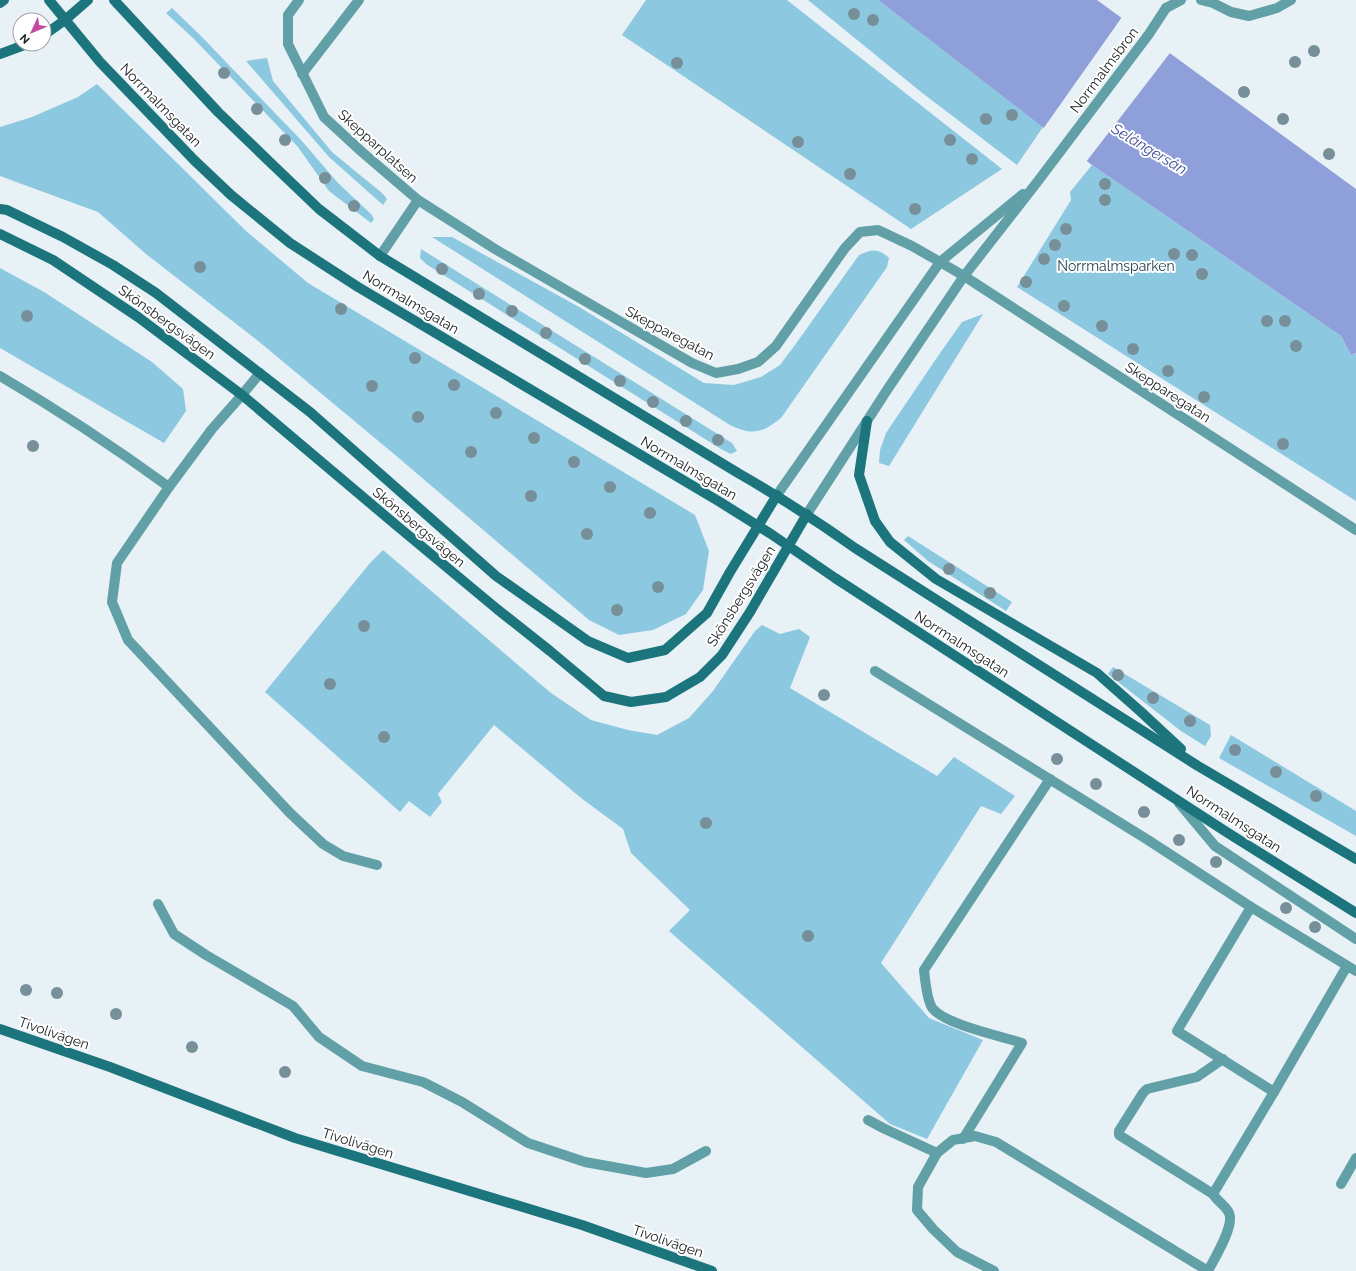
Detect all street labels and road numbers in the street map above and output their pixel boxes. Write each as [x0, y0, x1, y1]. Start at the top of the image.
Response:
street label: Norrmalmsbron [1067, 24, 1141, 116]
street label: Norrmalmsgatan [117, 60, 205, 150]
street label: Skepparplatsen [335, 106, 421, 186]
street label: Norrmalmsgatan [360, 267, 462, 337]
street label: Skönsbergsvägen [116, 282, 218, 362]
street label: Skepparegatan [623, 303, 717, 363]
street label: Skepparegatan [1122, 359, 1214, 425]
street label: Norrmalmsgatan [638, 433, 740, 503]
street label: Skönsbergsvägen [370, 484, 468, 570]
street label: Skönsbergsvägen [704, 543, 778, 649]
street label: Norrmalmsgatan [912, 607, 1012, 681]
street label: Norrmalmsgatan [1184, 782, 1284, 856]
street label: Tivolivägen [16, 1013, 92, 1053]
street label: Tivolivägen [320, 1125, 396, 1161]
street label: Tivolivägen [630, 1221, 706, 1261]

